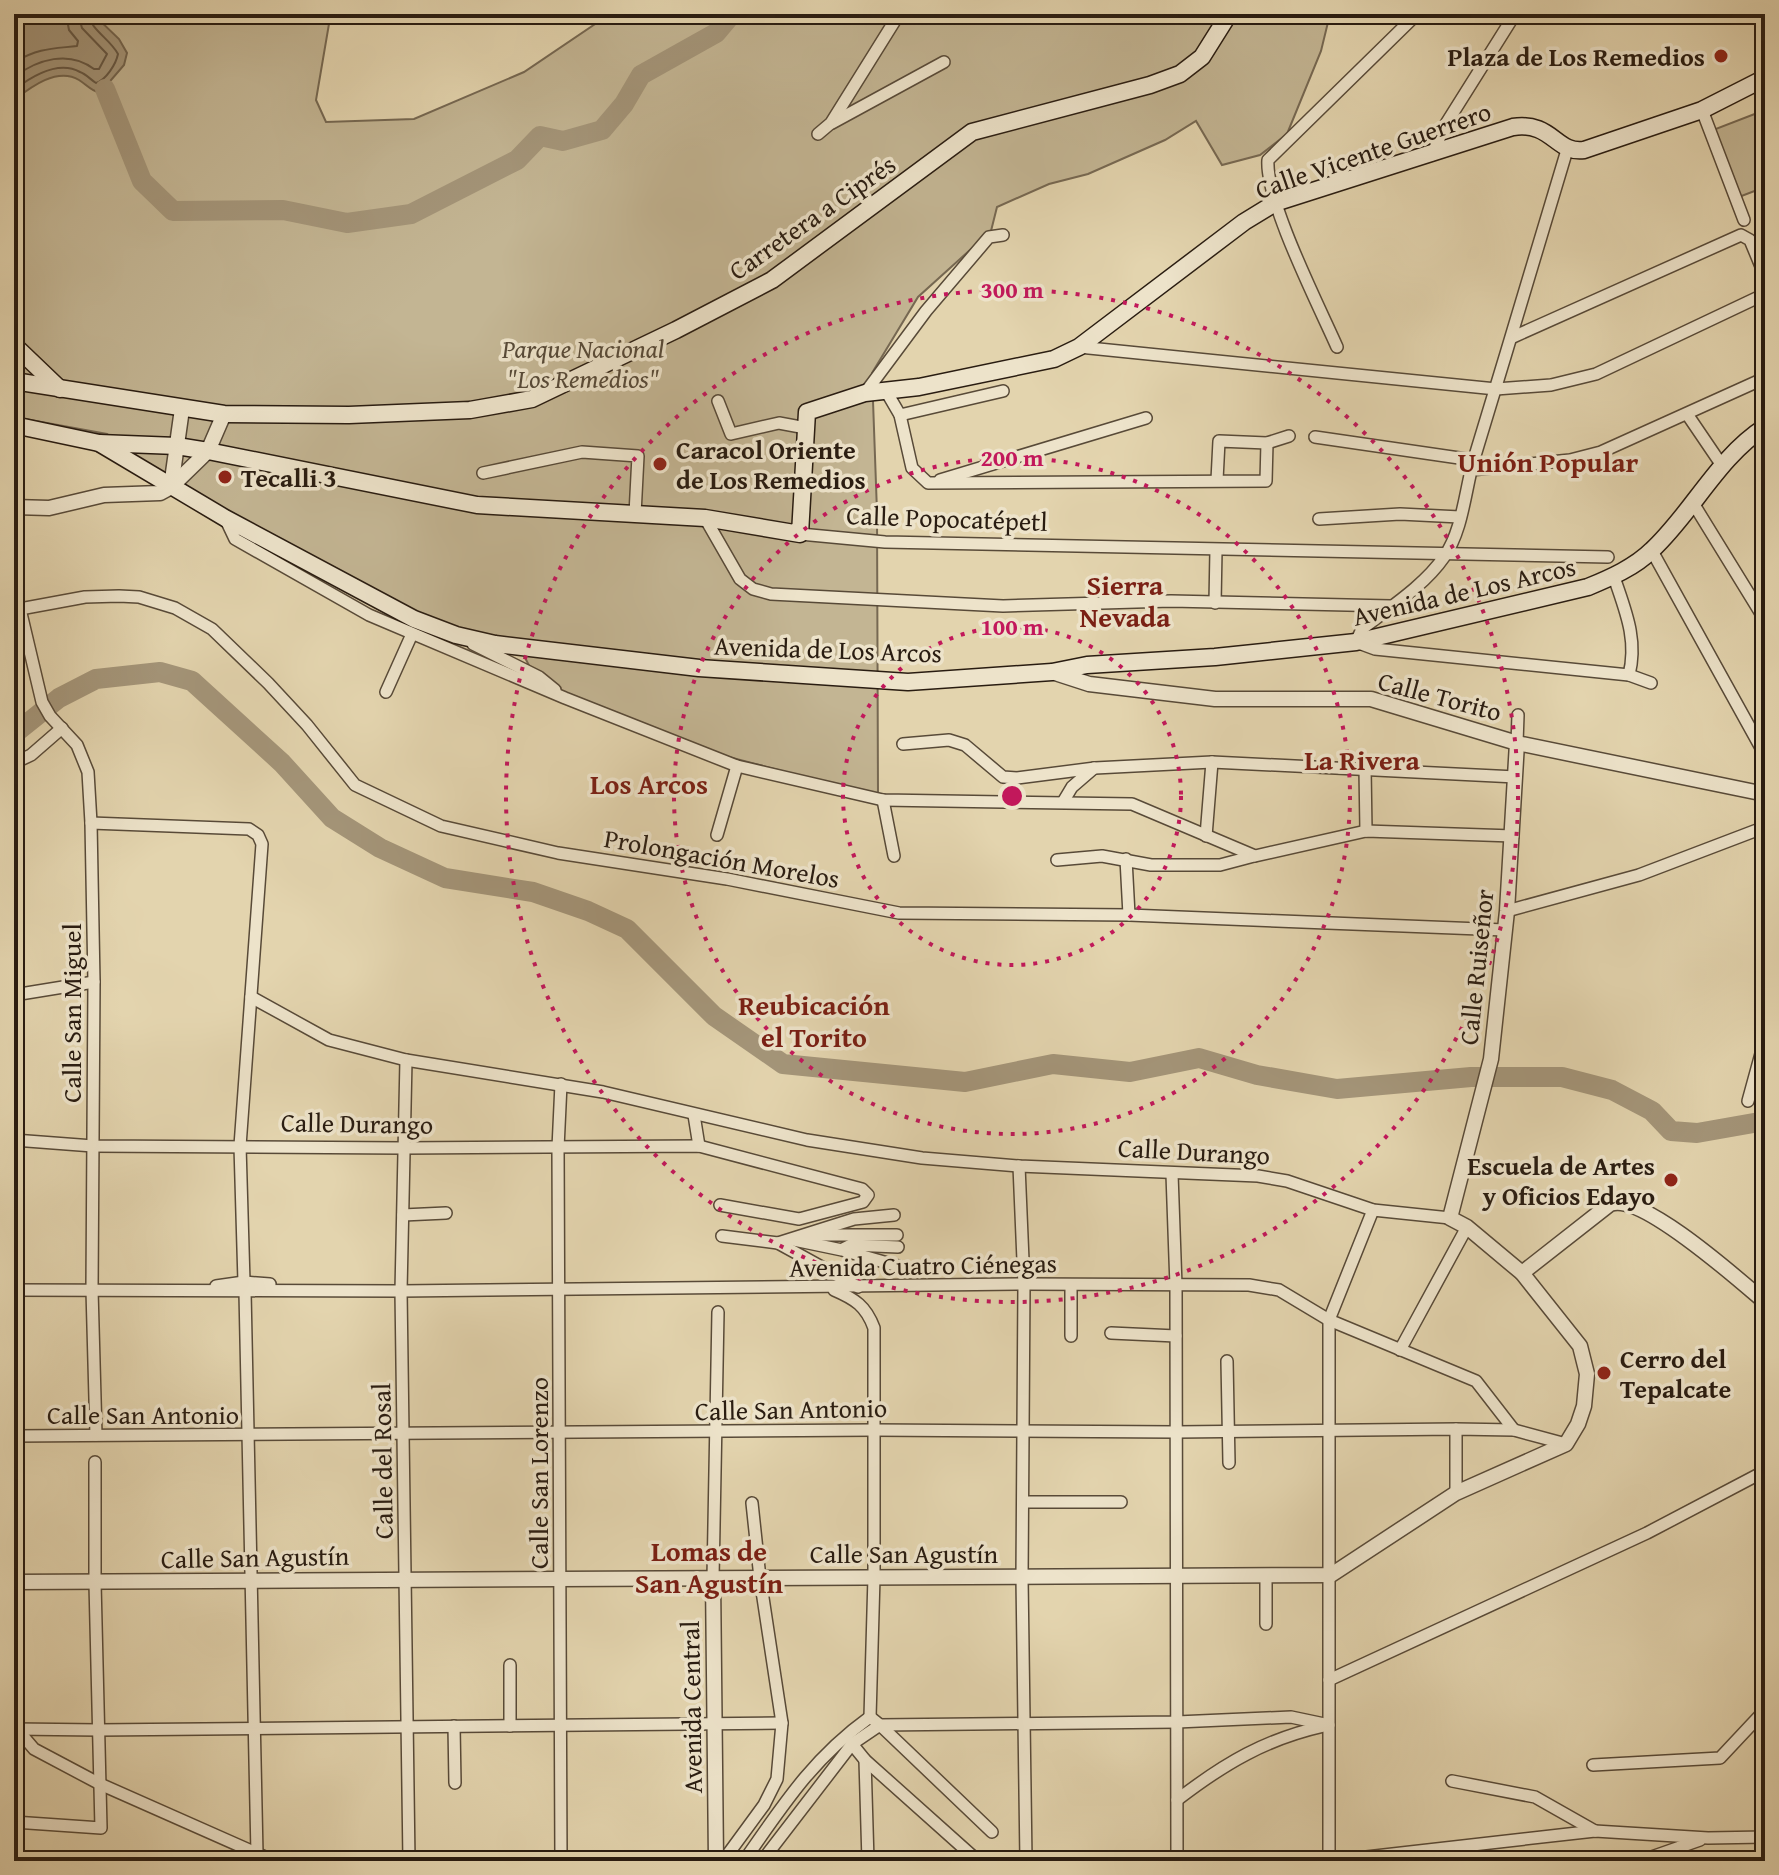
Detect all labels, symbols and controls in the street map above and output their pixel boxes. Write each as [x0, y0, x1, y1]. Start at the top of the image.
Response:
place label: Plaza de Los Remedios [1447, 37, 1705, 76]
marker: Plaza de Los Remedios [1712, 47, 1730, 65]
street label: Calle Vicente Guerrero [1250, 91, 1496, 209]
street label: Carretera a Ciprés [720, 145, 904, 289]
text: 300 m [980, 272, 1044, 307]
park label: Parque Nacional "Los Remedios" [501, 329, 664, 398]
place label: Caracol Oriente de Los Remedios [676, 430, 866, 499]
text: 200 m [980, 440, 1044, 475]
district label: Unión Popular [1458, 441, 1639, 482]
marker: Caracol Oriente de Los Remedios [651, 455, 669, 473]
place label: Tecalli 3 [241, 458, 337, 497]
marker: Tecalli 3 [216, 468, 234, 486]
street label: Calle Popocatépetl [846, 495, 1048, 541]
street label: Avenida de Los Arcos [1349, 546, 1579, 636]
district label: Sierra Nevada [1079, 564, 1171, 637]
text: 100 m [980, 609, 1044, 644]
street label: Avenida de Los Arcos [713, 626, 943, 672]
street label: Calle Torito [1374, 661, 1506, 731]
district label: La Rivera [1304, 739, 1420, 780]
district label: Los Arcos [590, 763, 708, 804]
centre of rings [998, 782, 1026, 810]
street label: Prolongación Morelos [601, 818, 843, 898]
street label: Calle Ruiseñor [1448, 887, 1504, 1047]
street label: Calle San Miguel [52, 923, 91, 1103]
district label: Reubicación el Torito [738, 984, 890, 1057]
street label: Calle Durango [280, 1102, 434, 1144]
street label: Calle Durango [1117, 1128, 1271, 1174]
place label: Escuela de Artes y Oficios Edayo [1467, 1146, 1655, 1215]
marker: Escuela de Artes y Oficios Edayo [1662, 1171, 1680, 1189]
street label: Avenida Cuatro Ciénegas [789, 1243, 1057, 1287]
place label: Cerro del Tepalcate [1620, 1339, 1731, 1408]
marker: Cerro del Tepalcate [1595, 1364, 1613, 1382]
street label: Calle San Lorenzo [519, 1377, 558, 1569]
street label: Calle del Rosal [361, 1383, 403, 1539]
street label: Calle San Antonio [695, 1388, 887, 1430]
street label: Calle San Antonio [47, 1395, 239, 1434]
district label: Lomas de San Agustín [635, 1530, 784, 1603]
street label: Calle San Agustín [810, 1534, 999, 1573]
street label: Calle San Agustín [160, 1536, 350, 1578]
street label: Avenida Central [670, 1620, 712, 1794]

